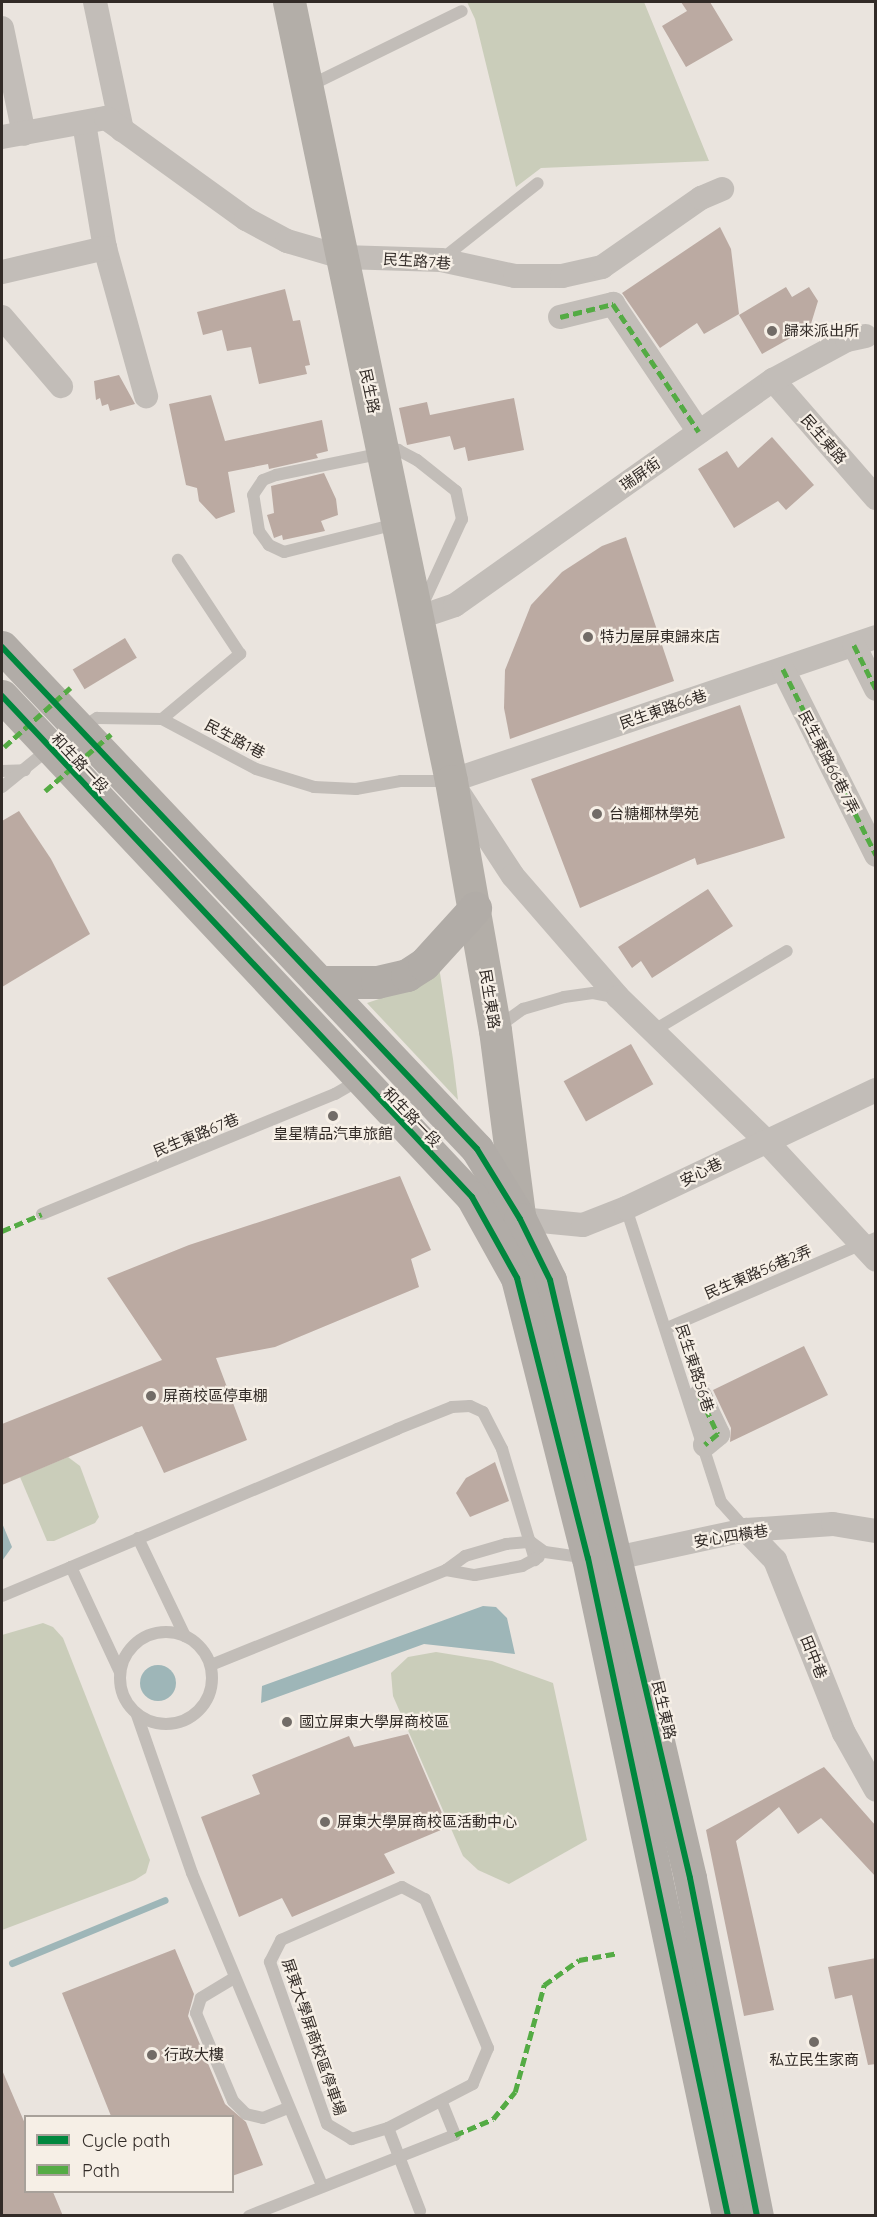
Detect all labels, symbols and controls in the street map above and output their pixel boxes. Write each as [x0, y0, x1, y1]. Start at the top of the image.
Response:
street label: 民生路7巷 [383, 250, 451, 272]
place label: 歸來派出所 [784, 322, 859, 340]
marker: 歸來派出所 [765, 324, 779, 338]
street label: 民生路 [357, 367, 383, 415]
street label: 民生東路 [798, 410, 850, 468]
street label: 瑞屏街 [616, 454, 664, 494]
place label: 特力屋屏東歸來店 [600, 628, 720, 646]
marker: 特力屋屏東歸來店 [581, 630, 595, 644]
street label: 民生東路66巷 [617, 686, 709, 732]
street label: 民生東路66巷7弄 [795, 707, 863, 817]
street label: 民生路1巷 [202, 716, 268, 762]
street label: 和生路一段 [48, 729, 112, 797]
place label: 台糖椰林學苑 [609, 805, 699, 823]
marker: 台糖椰林學苑 [590, 807, 604, 821]
street label: 民生東路 [476, 968, 504, 1030]
street label: 和生路一段 [379, 1084, 445, 1150]
marker: 皇星精品汽車旅館 [326, 1109, 340, 1123]
street label: 民生東路67巷 [151, 1110, 241, 1160]
place label: 皇星精品汽車旅館 [273, 1125, 393, 1143]
street label: 安心巷 [677, 1154, 725, 1190]
street label: 民生東路56巷2弄 [702, 1241, 814, 1303]
street label: 民生東路56巷 [672, 1322, 718, 1414]
place label: 屏商校區停車棚 [163, 1387, 268, 1405]
marker: 屏商校區停車棚 [144, 1389, 158, 1403]
street label: 安心四橫巷 [693, 1521, 769, 1551]
street label: 田中巷 [797, 1633, 831, 1681]
street label: 民生東路 [648, 1679, 680, 1741]
place label: 國立屏東大學屏商校區 [299, 1713, 449, 1731]
marker: 國立屏東大學屏商校區 [280, 1715, 294, 1729]
place label: 屏東大學屏商校區活動中心 [337, 1813, 517, 1831]
marker: 屏東大學屏商校區活動中心 [318, 1815, 332, 1829]
street label: 屏東大學屏商校區停車場 [279, 1956, 349, 2118]
marker: 私立民生家商 [807, 2035, 821, 2049]
place label: 行政大樓 [164, 2046, 224, 2064]
marker: 行政大樓 [145, 2048, 159, 2062]
place label: 私立民生家商 [769, 2051, 859, 2069]
legend [24, 2115, 234, 2193]
text: Cycle path [82, 2129, 170, 2152]
text: Path [82, 2159, 120, 2182]

